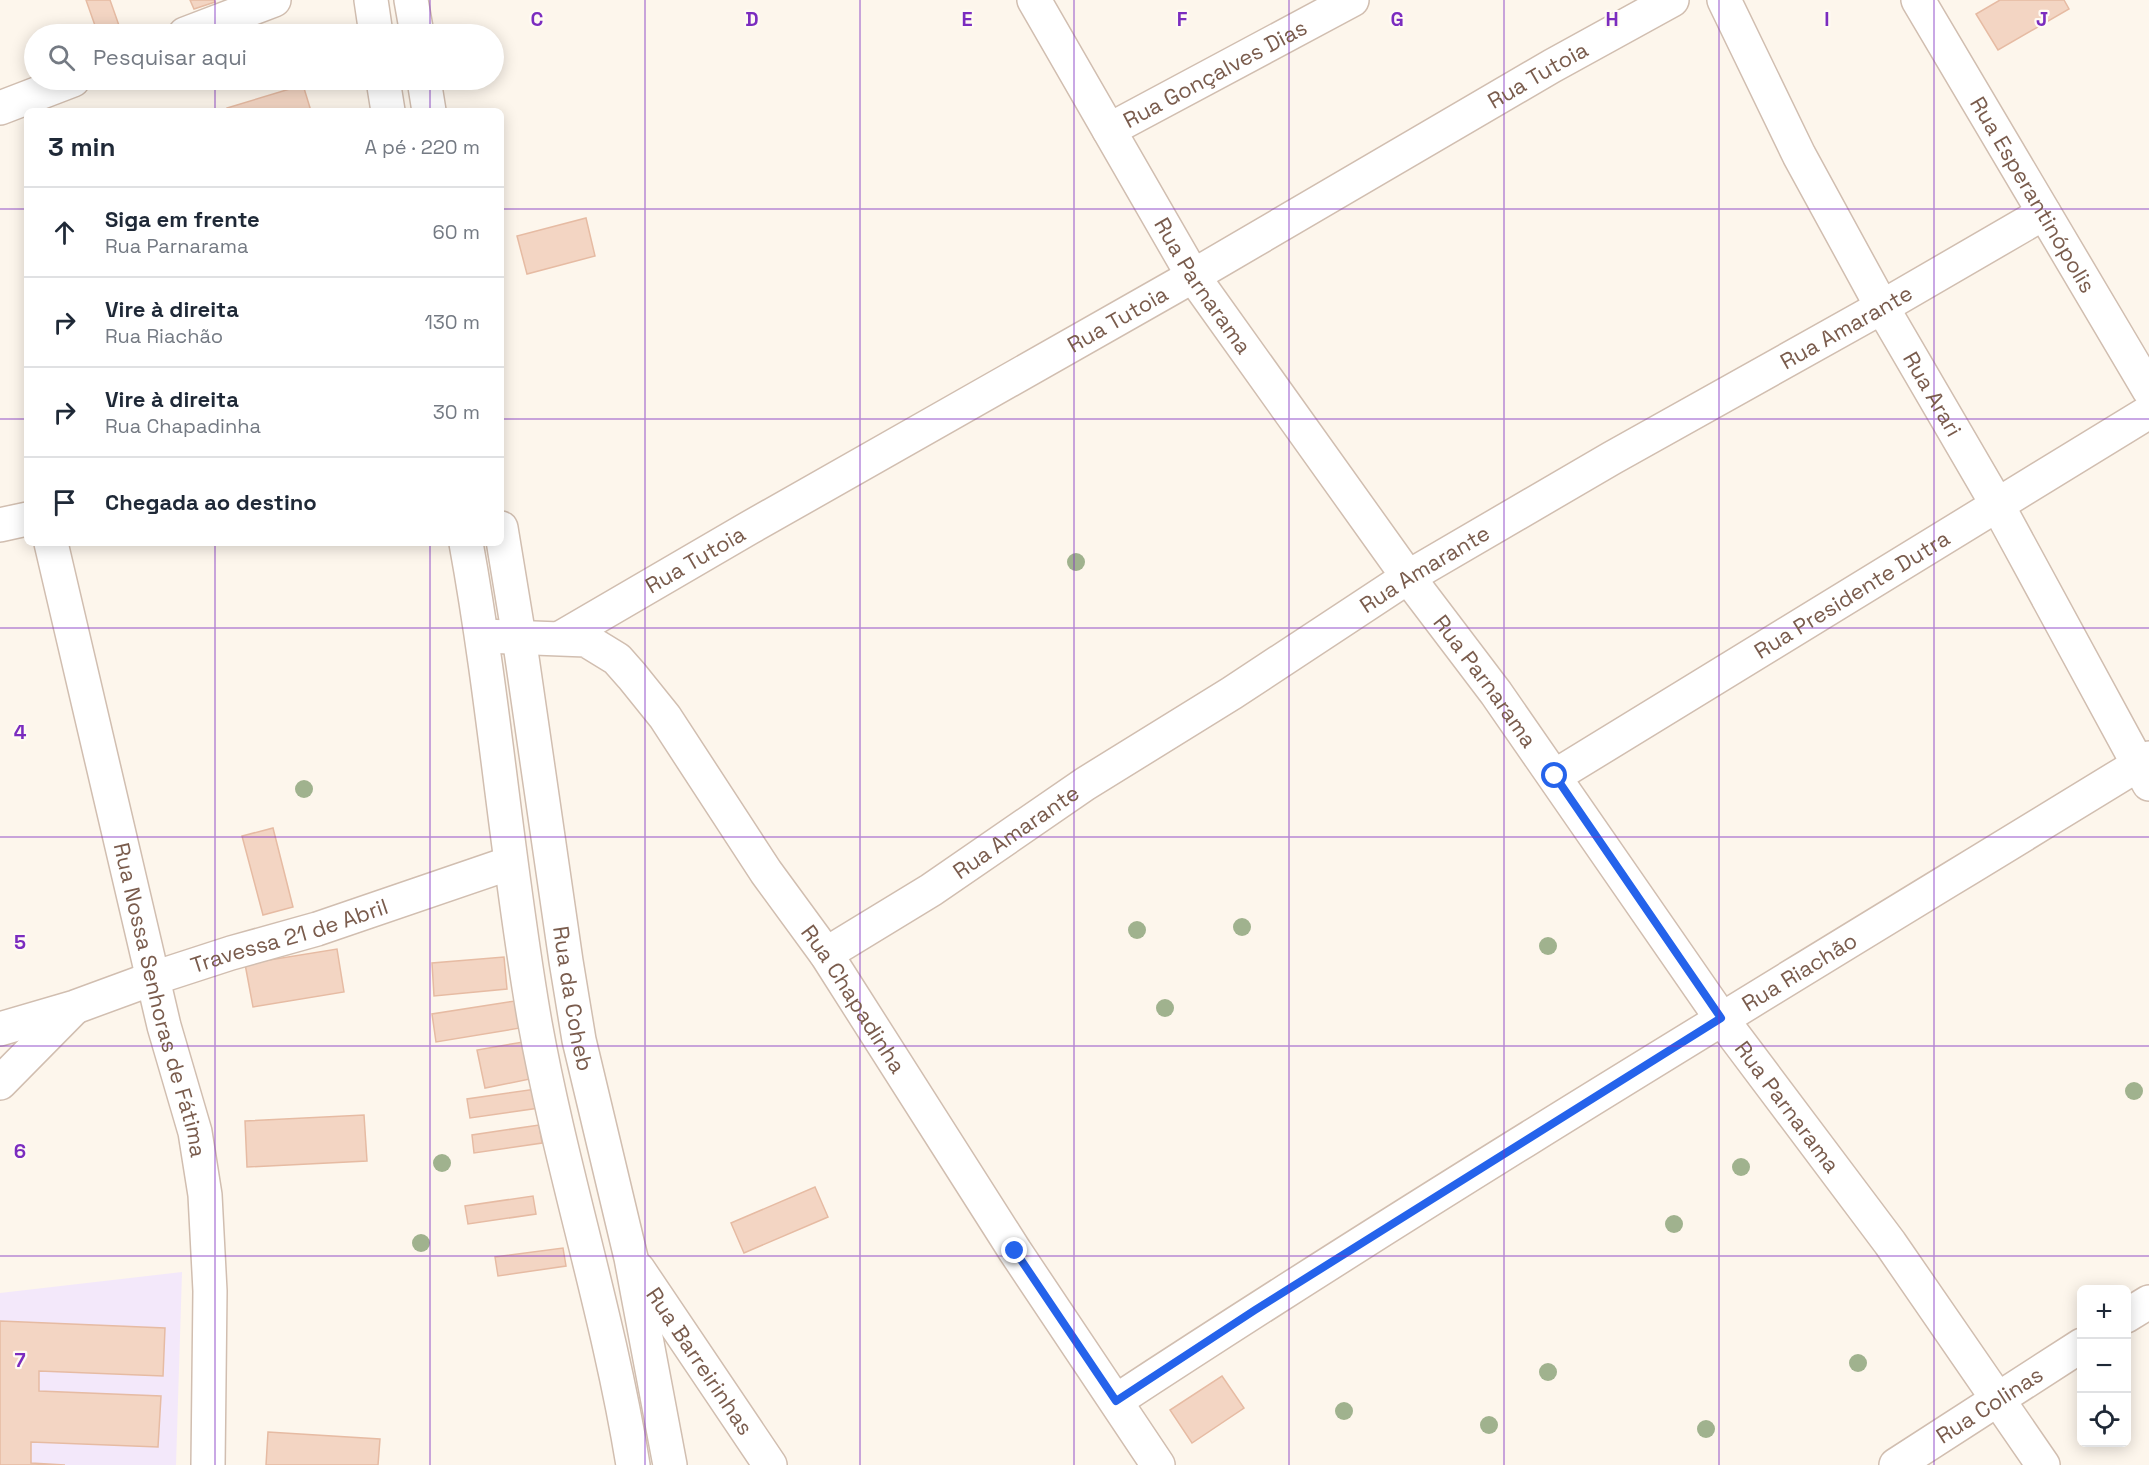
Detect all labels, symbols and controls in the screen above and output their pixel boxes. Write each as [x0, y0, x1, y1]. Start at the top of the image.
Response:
text: C [531, 6, 544, 32]
text: D [745, 6, 759, 32]
text: E [961, 6, 973, 32]
text: F [1177, 6, 1188, 32]
text: G [1390, 6, 1404, 32]
text: H [1605, 6, 1619, 32]
text: I [1824, 6, 1830, 32]
text: J [2036, 6, 2048, 32]
street label: Rua Gonçalves Dias [1118, 13, 1312, 134]
search box [24, 24, 504, 90]
street label: Rua Tutoia [1482, 35, 1593, 115]
icon: search [45, 41, 78, 74]
text: Pesquisar aqui [93, 43, 247, 71]
street label: Rua Esperantinópolis [1964, 91, 2102, 298]
text: 3 min [48, 130, 116, 164]
text: A pé · 220 m [365, 134, 480, 160]
text: Siga em frente [105, 205, 260, 233]
street label: Rua Parnarama [1148, 212, 1258, 360]
icon: ahead [48, 216, 81, 249]
text: 60 m [433, 219, 480, 245]
text: Rua Parnarama [105, 233, 249, 259]
street label: Rua Tutoia [1062, 279, 1173, 359]
street label: Rua Amarante [1775, 279, 1917, 375]
text: Vire à direita [105, 295, 239, 323]
icon: right [48, 306, 81, 339]
text: 130 m [424, 309, 480, 335]
text: Rua Riachão [105, 323, 223, 349]
street label: Rua Arari [1897, 346, 1968, 441]
text: Vire à direita [105, 385, 239, 413]
icon: right [48, 396, 81, 429]
text: 30 m [433, 399, 480, 425]
text: Rua Chapadinha [105, 413, 261, 439]
icon: arrive [48, 486, 81, 519]
text: Chegada ao destino [105, 488, 317, 516]
street label: Rua Tutoia [640, 519, 750, 600]
street label: Rua Amarante [1354, 519, 1495, 619]
street label: Rua Presidente Dutra [1749, 523, 1955, 665]
street label: Rua Parnarama [1427, 609, 1544, 753]
text: 4 [14, 719, 27, 745]
route start [1541, 762, 1567, 788]
street label: Rua Amarante [947, 778, 1085, 885]
street label: Rua Nossa Senhoras de Fátima [108, 840, 213, 1160]
street label: Travessa 21 de Abril [187, 892, 391, 979]
street label: Rua Chapadinha [795, 919, 912, 1079]
street label: Rua da Coheb [547, 924, 600, 1074]
street label: Rua Riachão [1737, 926, 1862, 1017]
text: 5 [14, 929, 26, 955]
street label: Rua Parnarama [1729, 1035, 1846, 1178]
text: 6 [14, 1138, 26, 1164]
route end [1001, 1237, 1027, 1263]
street label: Rua Barreirinhas [640, 1282, 760, 1440]
map controls [2077, 1285, 2131, 1447]
button: + [2077, 1285, 2131, 1339]
button: − [2077, 1339, 2131, 1393]
text: 7 [14, 1347, 26, 1373]
street label: Rua Colinas [1930, 1360, 2048, 1450]
button: locate [2077, 1393, 2131, 1447]

